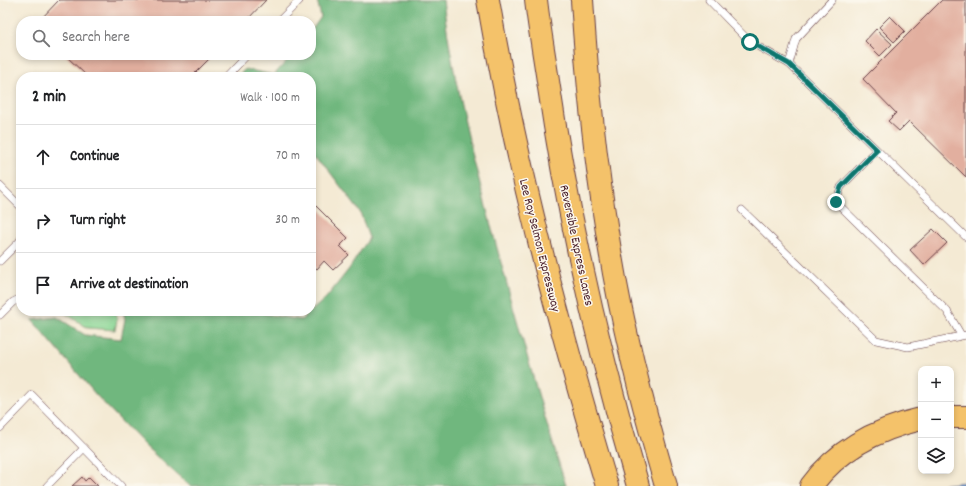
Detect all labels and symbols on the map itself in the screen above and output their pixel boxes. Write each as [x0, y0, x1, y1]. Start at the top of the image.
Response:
route start [741, 33, 759, 51]
street label: Lee Roy Selmon Expressway [513, 177, 564, 315]
street label: Reversible Express Lanes [553, 183, 598, 308]
route end [827, 193, 845, 211]

